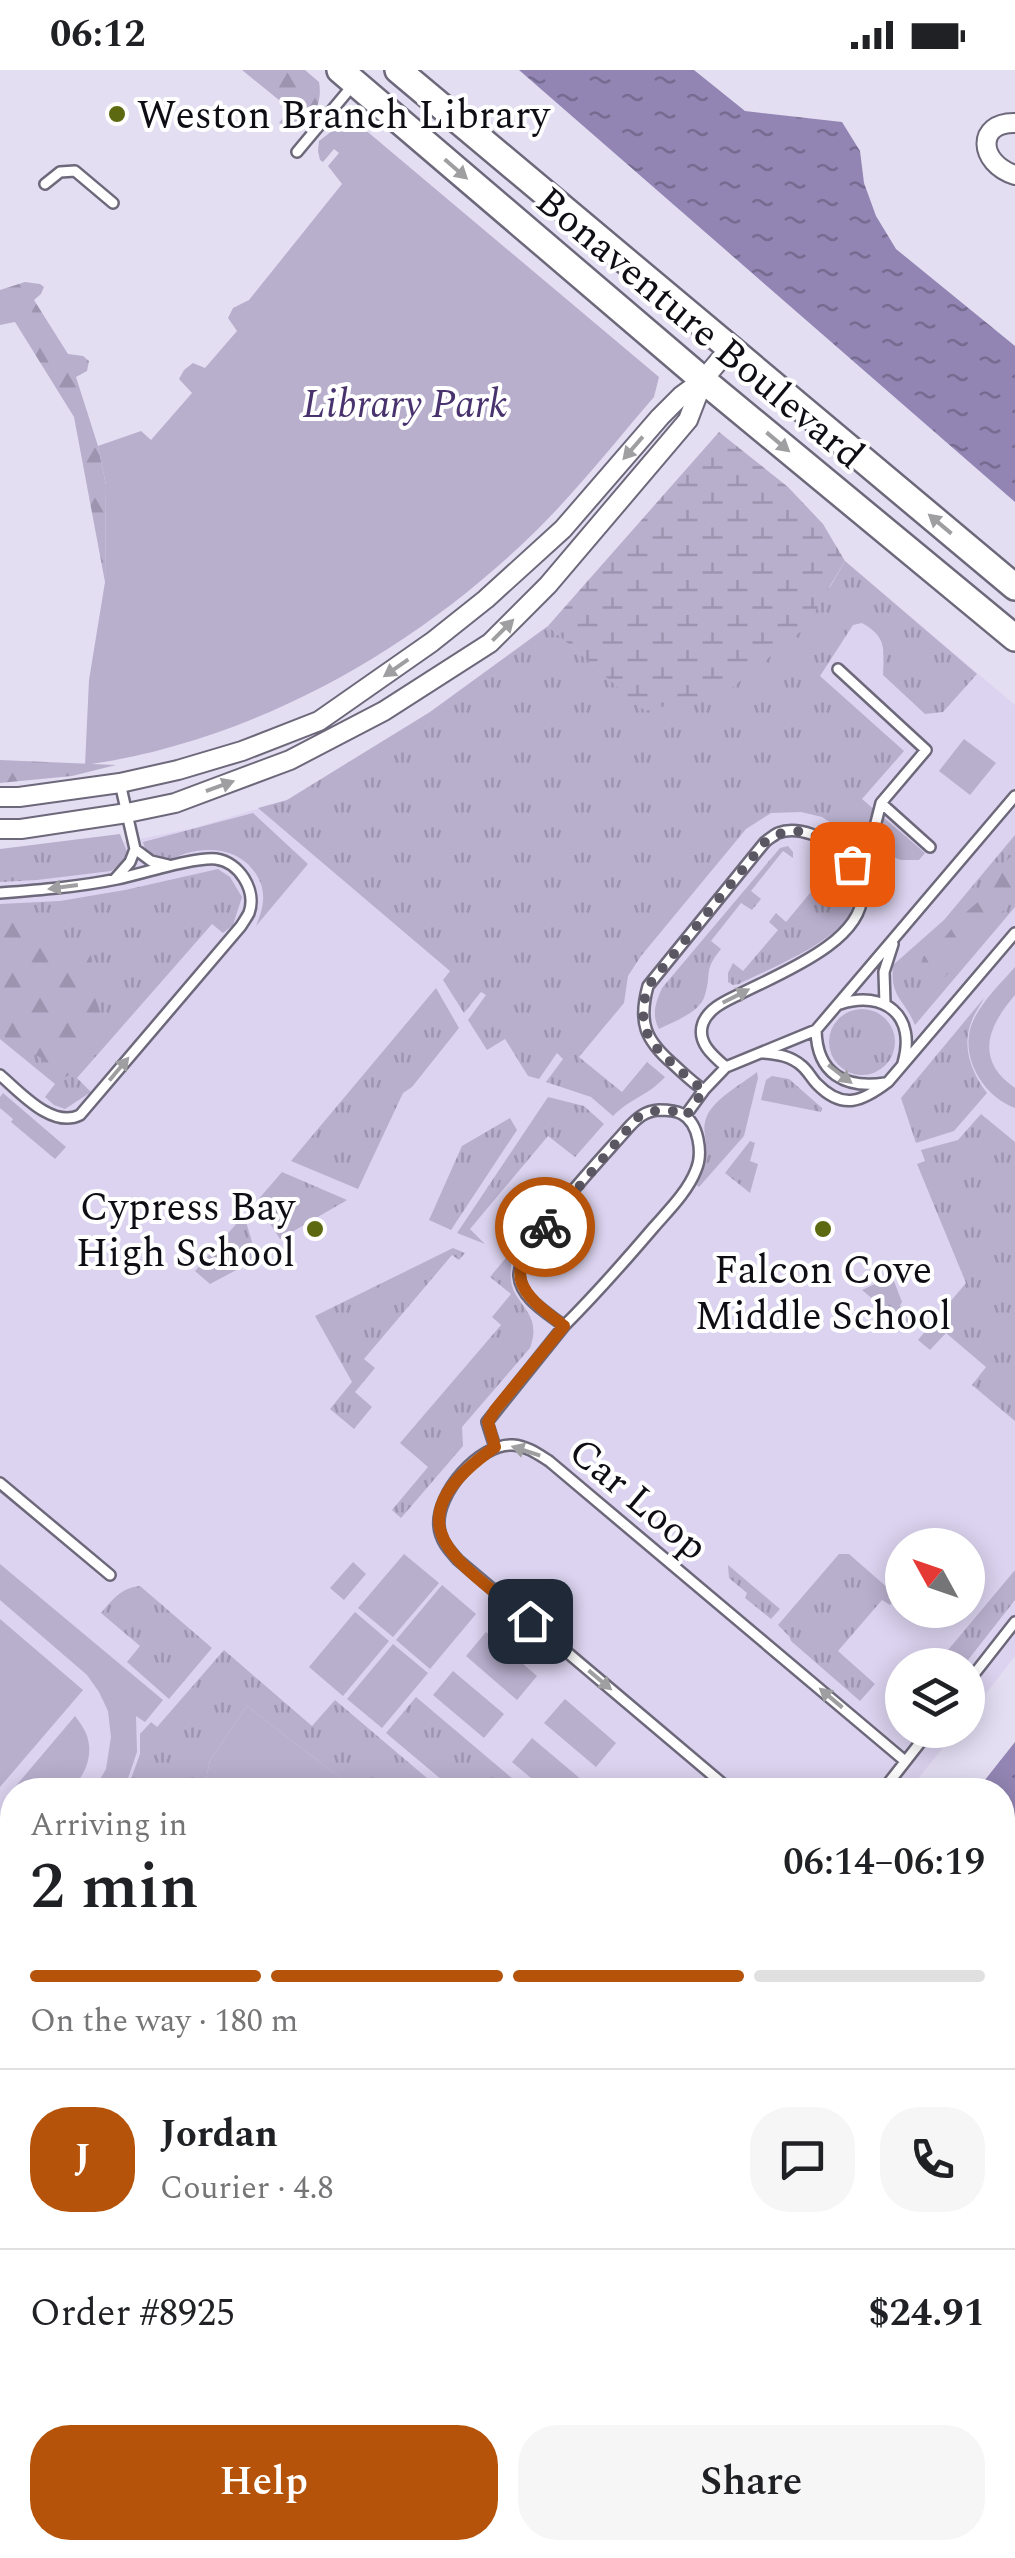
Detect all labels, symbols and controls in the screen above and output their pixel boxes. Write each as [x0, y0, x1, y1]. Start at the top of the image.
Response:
text: 06:12 [50, 6, 145, 64]
place label: Weston Branch Library [137, 86, 552, 147]
marker: Weston Branch Library [106, 103, 128, 125]
one-way arrow [443, 157, 468, 179]
street label: Bonaventure Boulevard [521, 173, 877, 485]
park label: Library Park [303, 375, 508, 436]
one-way arrow [766, 431, 791, 453]
one-way arrow [623, 435, 645, 460]
one-way arrow [928, 514, 953, 536]
one-way arrow [491, 618, 514, 642]
one-way arrow [382, 658, 409, 677]
one-way arrow [206, 778, 236, 793]
pin [810, 822, 895, 907]
icon: bag [825, 837, 880, 892]
one-way arrow [47, 880, 78, 896]
one-way arrow [722, 988, 751, 1005]
one-way arrow [108, 1057, 130, 1082]
one-way arrow [826, 1063, 852, 1084]
courier [495, 1177, 595, 1277]
place label: Cypress Bay High School [76, 1178, 297, 1285]
icon: bike [518, 1200, 573, 1255]
marker: Cypress Bay High School [304, 1218, 326, 1240]
marker: Falcon Cove Middle School [812, 1218, 834, 1240]
place label: Falcon Cove Middle School [695, 1241, 951, 1348]
street label: Car Loop [554, 1423, 721, 1577]
one-way arrow [510, 1442, 540, 1457]
north arrow [885, 1528, 985, 1628]
map controls [885, 1528, 985, 1748]
pin [488, 1579, 573, 1664]
icon: home [503, 1594, 558, 1649]
button: layers [885, 1648, 985, 1748]
one-way arrow [587, 1669, 612, 1691]
one-way arrow [819, 1688, 844, 1710]
text: Arriving in [30, 1801, 187, 1850]
text: 06:14–06:19 [783, 1834, 985, 1892]
text: 2 min [30, 1838, 199, 1937]
text: On the way · 180 m [30, 1997, 298, 2046]
text: Jordan [160, 2106, 278, 2164]
button: chat [750, 2107, 855, 2212]
button: phone [880, 2107, 985, 2212]
text: J [74, 2130, 91, 2188]
text: Courier · 4.8 [160, 2164, 333, 2213]
text: Order #8925 [30, 2285, 235, 2343]
text: $24.91 [868, 2285, 985, 2343]
button: Help [30, 2425, 498, 2540]
button: Share [518, 2425, 985, 2540]

